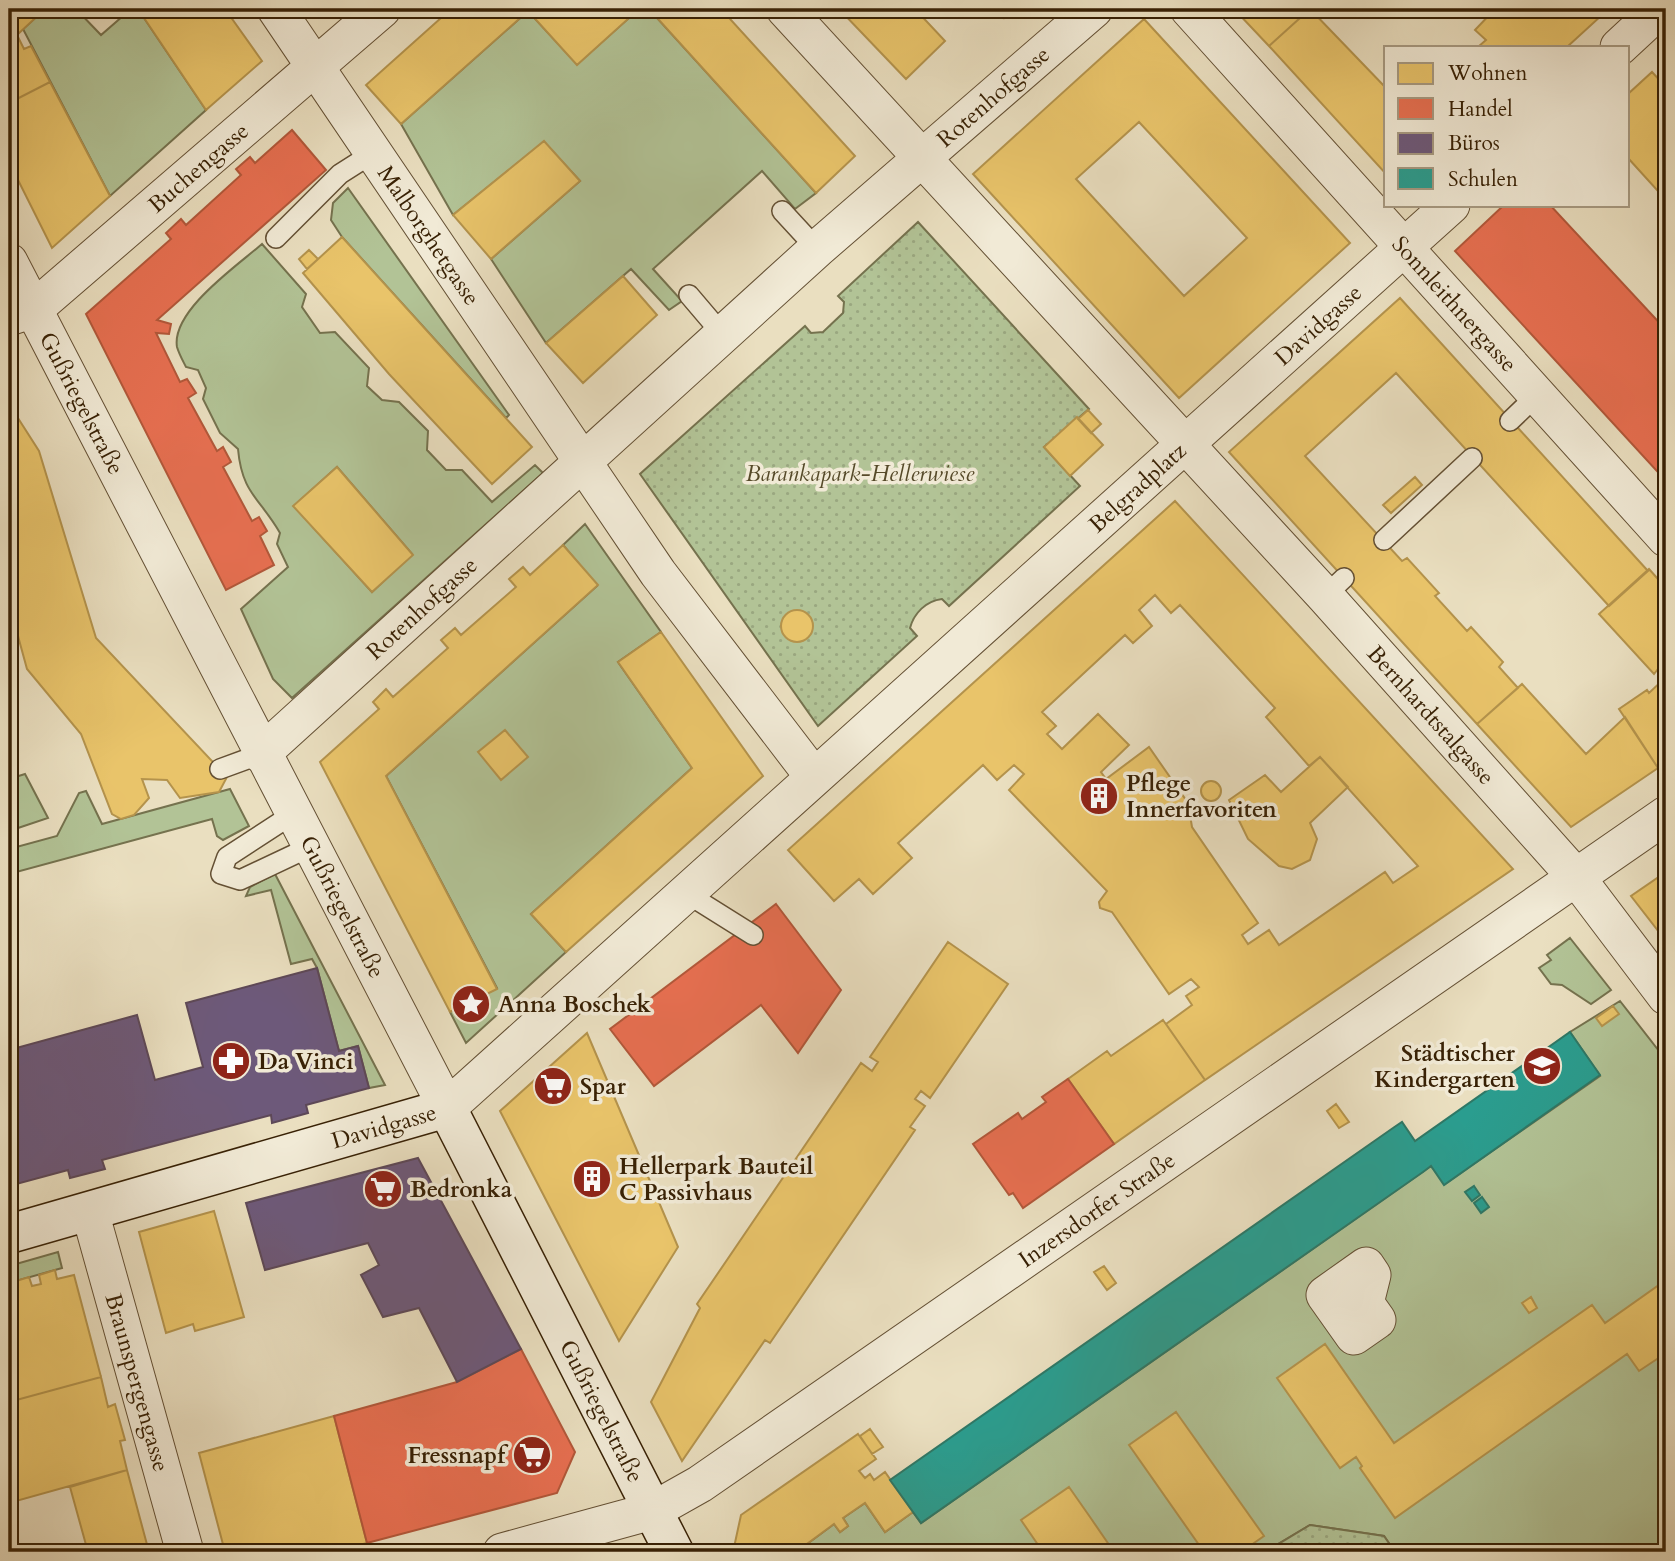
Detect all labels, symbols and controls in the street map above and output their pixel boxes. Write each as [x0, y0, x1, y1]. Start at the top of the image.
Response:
street label: Rotenhofgasse [930, 39, 1056, 154]
legend [1384, 46, 1630, 206]
text: Wohnen [1447, 59, 1528, 88]
text: Handel [1448, 95, 1513, 124]
street label: Buchengasse [142, 116, 255, 220]
text: Büros [1448, 129, 1500, 158]
street label: Malborghetgasse [370, 159, 487, 311]
text: Schulen [1448, 165, 1518, 194]
street label: Sonnleithnergasse [1385, 229, 1524, 379]
street label: Davidgasse [1268, 278, 1369, 373]
street label: Gußriegelstraße [32, 327, 131, 480]
street label: Belgradplatz [1082, 436, 1193, 540]
park label: Barankapark-Hellerwiese [746, 458, 975, 489]
street label: Rotenhofgasse [360, 550, 484, 667]
street label: Bernhardtstalgasse [1360, 639, 1502, 792]
place label: Pflege Innerfavoriten [1126, 768, 1277, 825]
building icon: Pflege Innerfavoriten [1078, 775, 1120, 817]
street label: Gußriegelstraße [293, 830, 392, 984]
place icon: Anna Boschek [450, 983, 492, 1025]
place label: Anna Boschek [498, 989, 652, 1020]
place label: Städtischer Kindergarten [1374, 1038, 1516, 1095]
pharmacy icon: Da Vinci [210, 1040, 252, 1082]
school or university icon: Städtischer Kindergarten [1521, 1045, 1563, 1087]
place label: Da Vinci [258, 1046, 353, 1077]
supermarket icon: Spar [532, 1065, 574, 1107]
place label: Spar [580, 1071, 627, 1102]
street label: Davidgasse [328, 1097, 440, 1156]
street label: Inzersdorfer Straße [1012, 1145, 1181, 1275]
place label: Hellerpark Bauteil C Passivhaus [619, 1151, 813, 1208]
building icon: Hellerpark Bauteil C Passivhaus [571, 1158, 613, 1200]
supermarket icon: Bedronka [362, 1168, 404, 1210]
place label: Bedronka [410, 1174, 513, 1205]
street label: Braunspergengasse [98, 1290, 177, 1475]
street label: Gußriegelstraße [552, 1334, 651, 1488]
supermarket icon: Fressnapf [511, 1434, 553, 1476]
place label: Fressnapf [408, 1440, 509, 1471]

